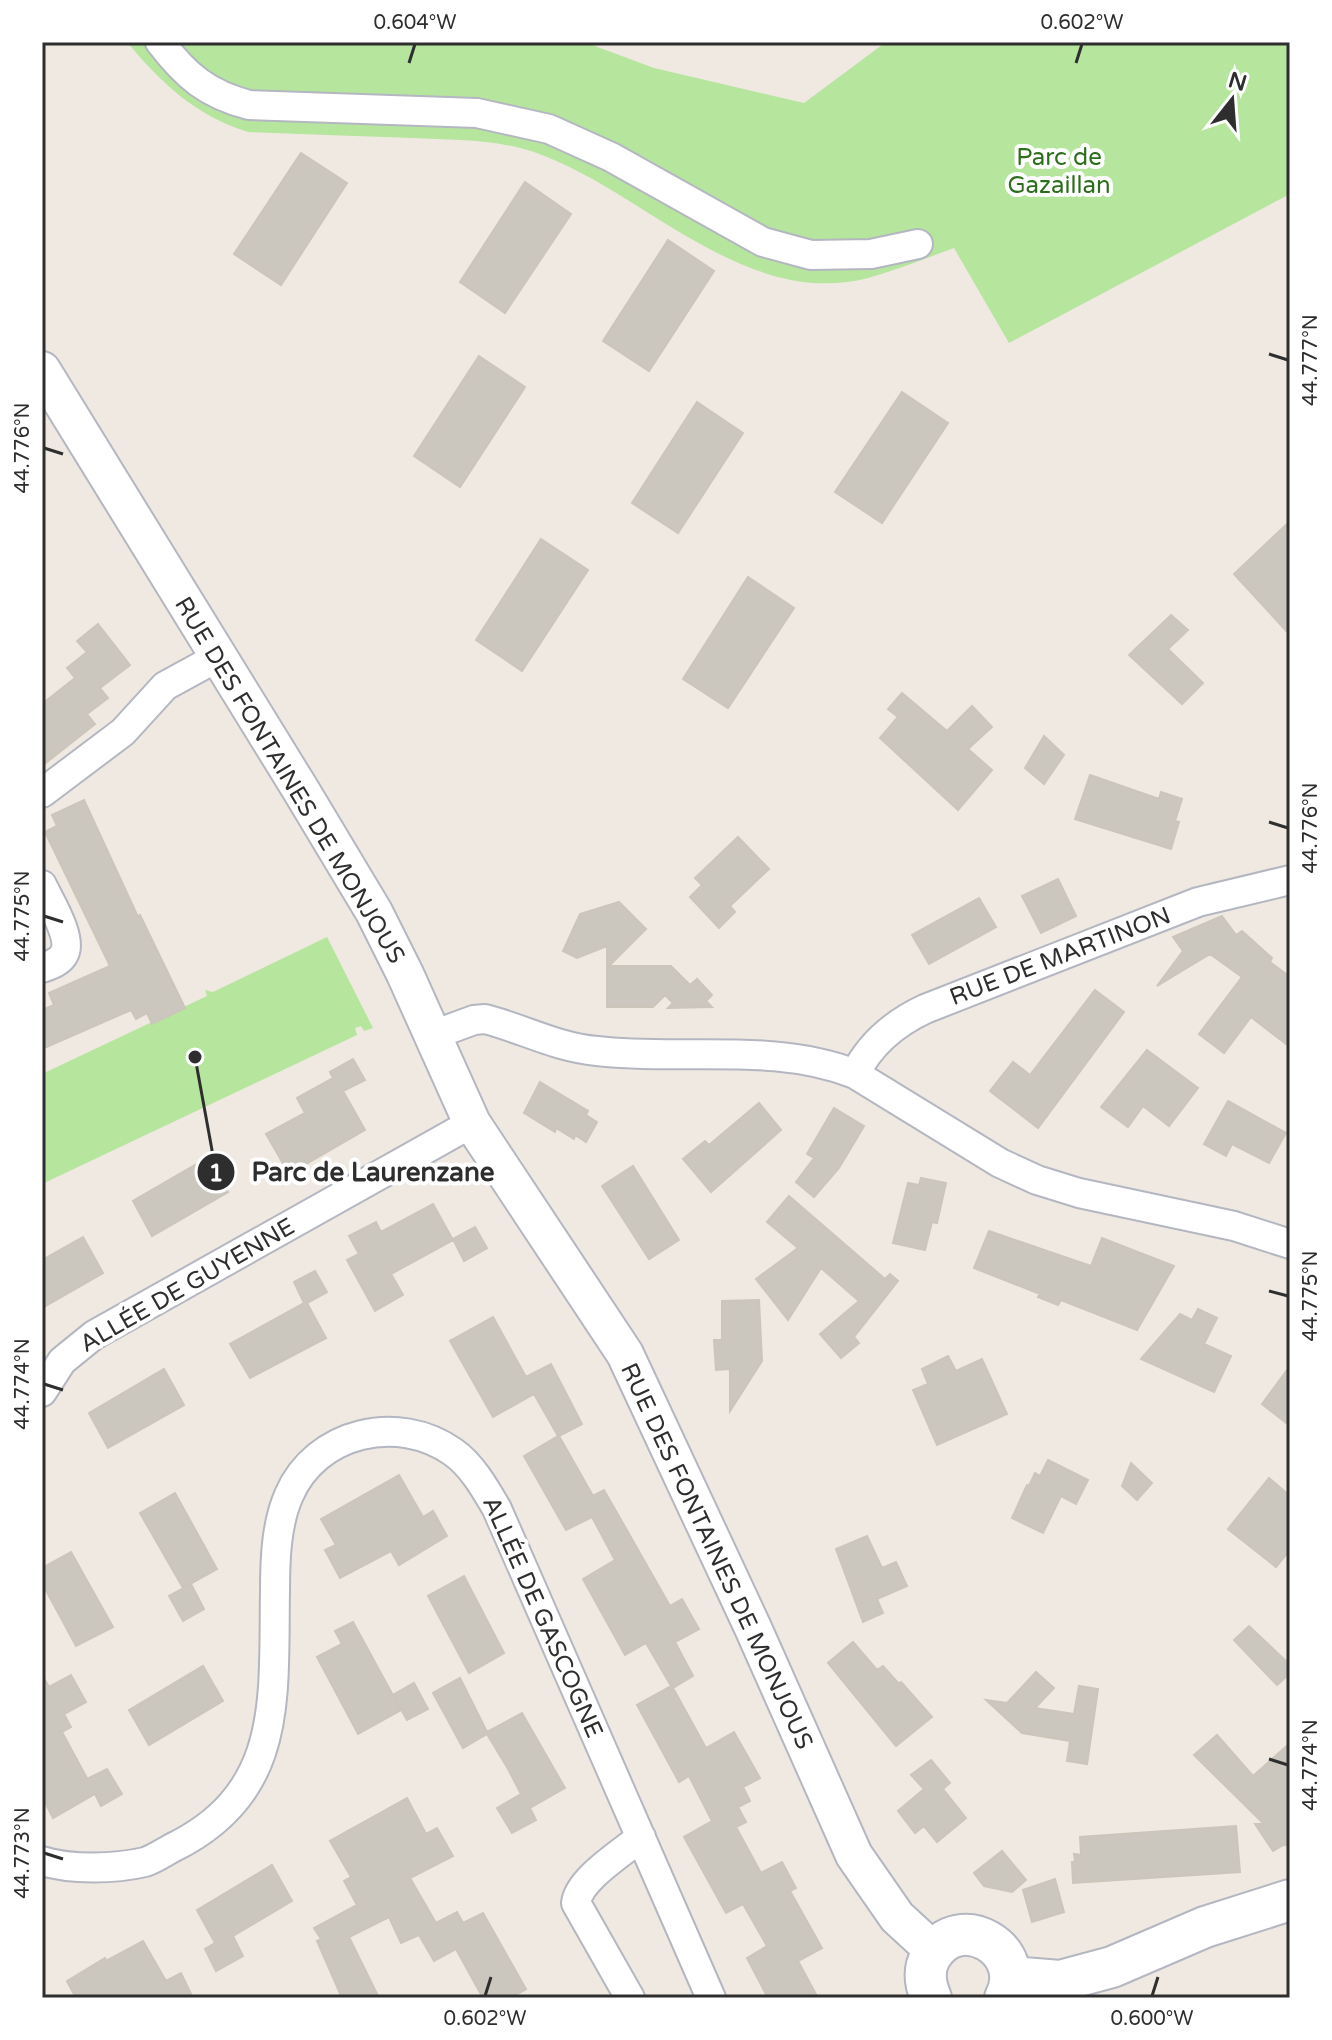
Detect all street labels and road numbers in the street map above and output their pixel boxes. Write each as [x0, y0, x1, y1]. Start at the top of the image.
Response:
street label: RUE DES FONTAINES DE MONJOUS [168, 592, 411, 969]
street label: RUE DE MARTINON [946, 901, 1175, 1012]
street label: ALLÉE DE GUYENNE [74, 1211, 300, 1359]
street label: RUE DES FONTAINES DE MONJOUS [614, 1359, 819, 1754]
street label: ALLÉE DE GASCOGNE [476, 1492, 610, 1742]

